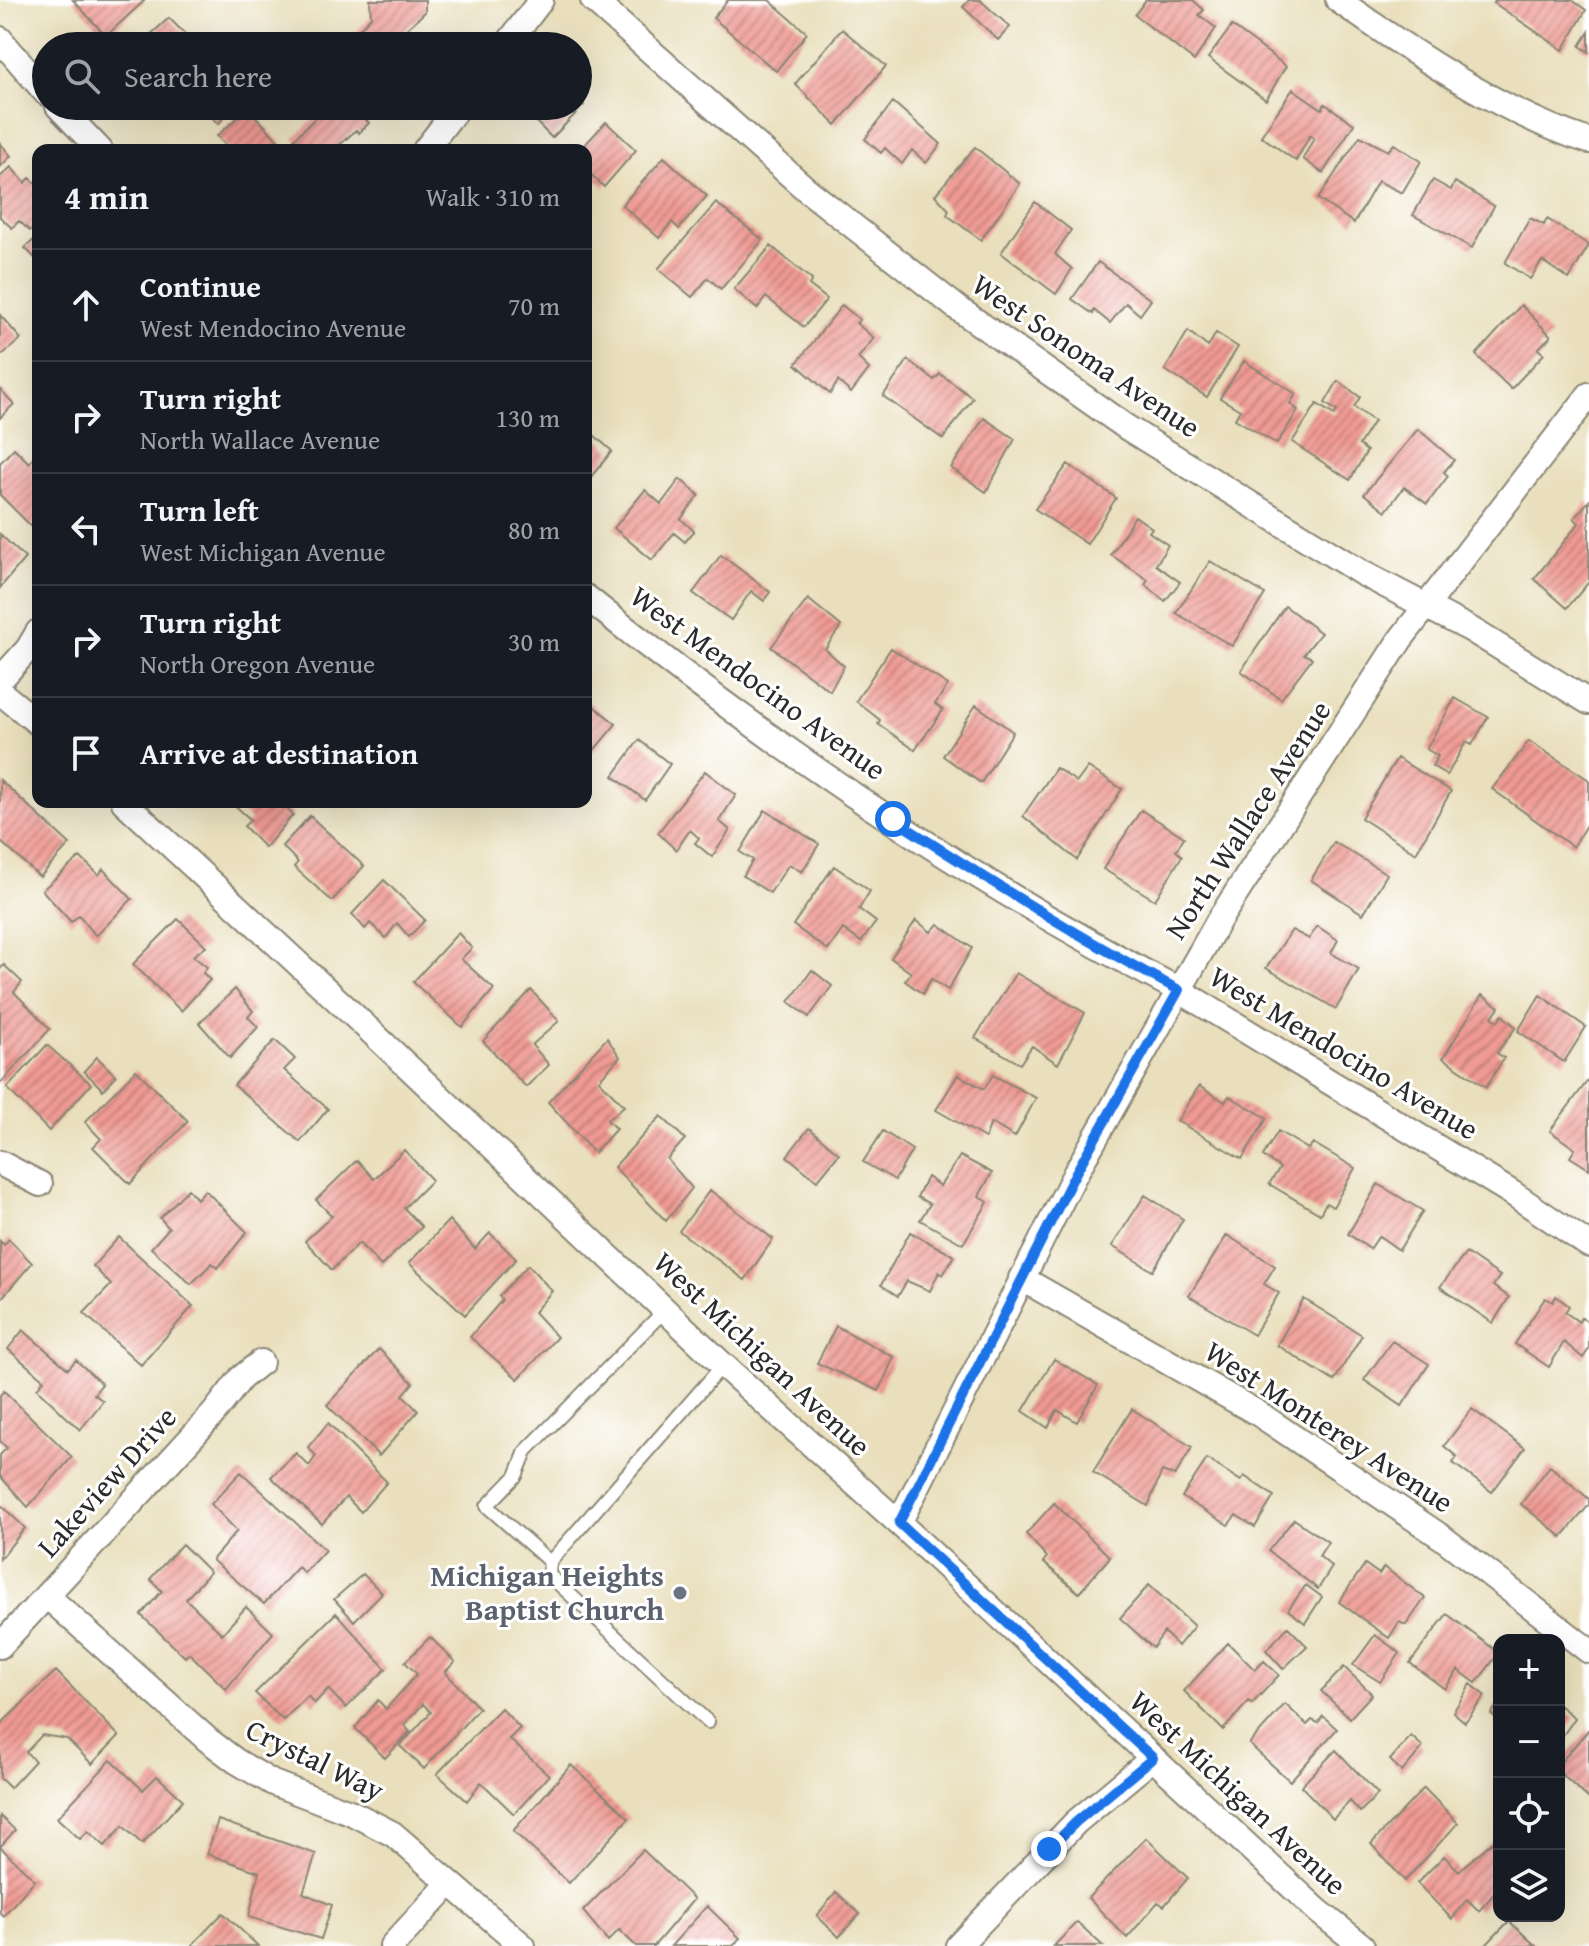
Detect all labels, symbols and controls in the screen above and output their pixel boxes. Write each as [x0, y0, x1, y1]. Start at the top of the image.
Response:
search box [32, 32, 592, 120]
icon: search [60, 54, 104, 98]
text: Search here [124, 54, 272, 98]
text: 4 min [64, 172, 149, 221]
text: Walk · 310 m [426, 177, 560, 216]
street label: West Sonoma Avenue [964, 262, 1210, 448]
text: Continue [140, 264, 261, 308]
icon: ahead [64, 283, 108, 327]
text: 70 m [508, 286, 560, 325]
text: West Mendocino Avenue [140, 308, 406, 347]
text: Turn right [140, 376, 281, 420]
icon: right [64, 395, 108, 439]
text: 130 m [495, 398, 560, 437]
text: North Wallace Avenue [140, 420, 380, 459]
text: Turn left [140, 488, 259, 532]
icon: left [64, 507, 108, 551]
text: 80 m [508, 510, 560, 549]
text: West Michigan Avenue [140, 532, 386, 571]
street label: West Mendocino Avenue [621, 574, 896, 790]
text: Turn right [140, 600, 281, 644]
icon: right [64, 619, 108, 663]
text: 30 m [508, 622, 560, 661]
text: North Oregon Avenue [140, 644, 375, 683]
street label: North Wallace Avenue [1153, 691, 1341, 948]
icon: arrive [64, 731, 108, 775]
text: Arrive at destination [140, 731, 418, 775]
route start [875, 801, 911, 837]
street label: West Mendocino Avenue [1202, 954, 1487, 1150]
street label: West Michigan Avenue [644, 1241, 881, 1466]
street label: West Monterey Avenue [1197, 1329, 1463, 1523]
street label: Lakeview Drive [26, 1396, 186, 1567]
place label: Michigan Heights Baptist Church [430, 1553, 664, 1631]
marker: Michigan Heights Baptist Church [671, 1584, 689, 1602]
map controls [1493, 1634, 1565, 1922]
button: + [1493, 1634, 1565, 1706]
street label: West Michigan Avenue [1120, 1680, 1357, 1905]
button: − [1493, 1706, 1565, 1778]
street label: Crystal Way [239, 1707, 392, 1812]
button: locate [1493, 1778, 1565, 1850]
route end [1031, 1831, 1067, 1867]
button: layers [1493, 1850, 1565, 1922]

